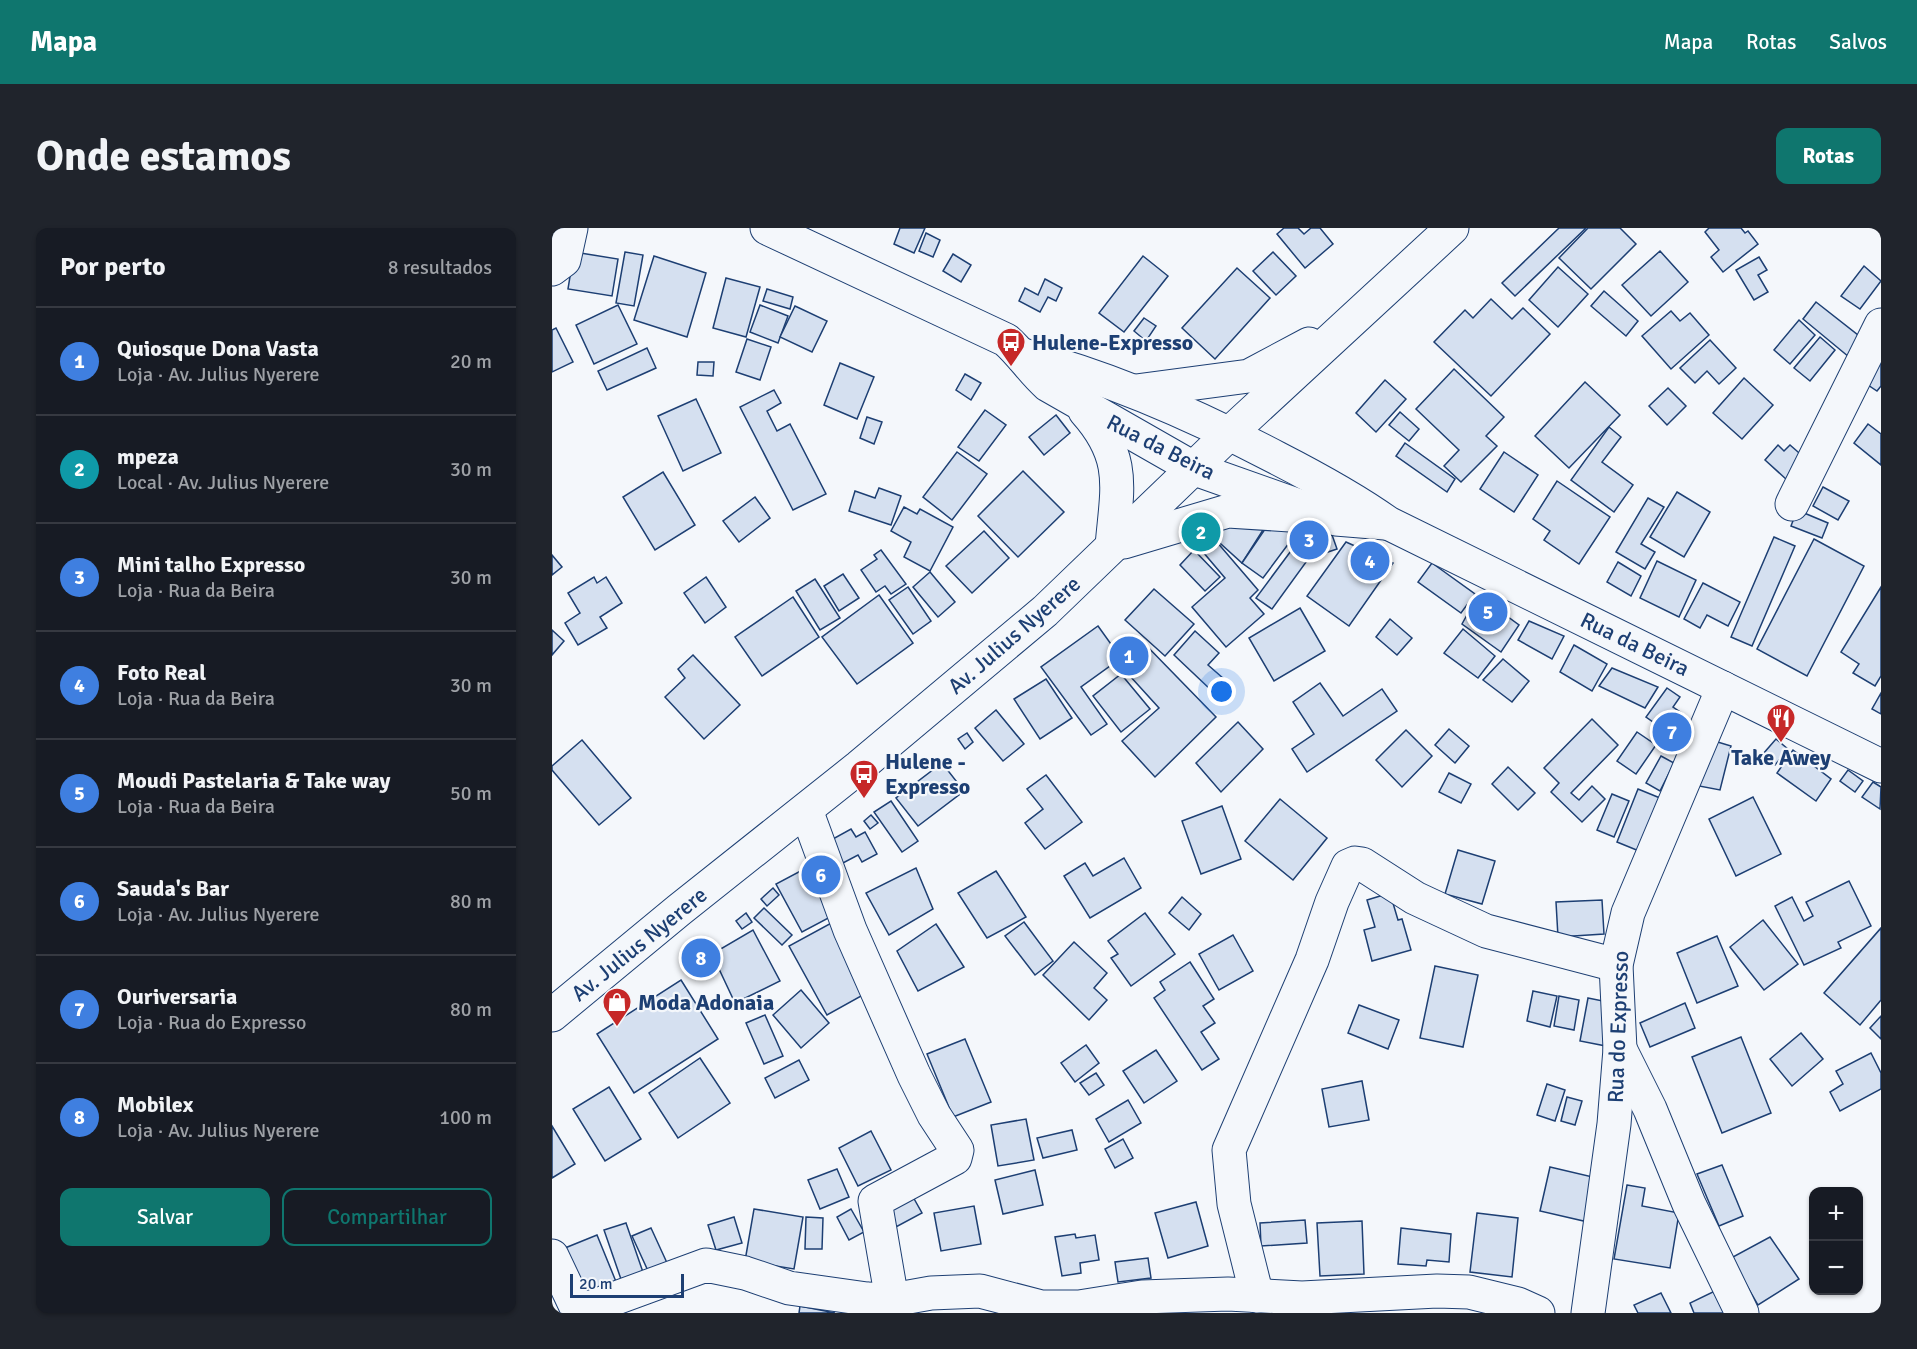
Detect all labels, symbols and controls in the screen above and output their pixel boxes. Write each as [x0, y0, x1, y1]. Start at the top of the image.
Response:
text: Mapa [30, 25, 97, 59]
text: Mapa [1664, 29, 1713, 55]
text: Rotas [1746, 29, 1796, 55]
text: Salvos [1829, 29, 1887, 55]
button: Rotas [1776, 128, 1881, 184]
text: Onde estamos [36, 131, 291, 182]
text: Por perto [60, 251, 166, 283]
text: 8 resultados [388, 255, 492, 280]
bus stop icon: Hulene-Expresso [995, 326, 1027, 368]
place label: Hulene-Expresso [1032, 329, 1193, 356]
text: Quiosque Dona Vasta [117, 335, 319, 362]
text: 1 [74, 349, 85, 374]
text: 20 m [450, 349, 492, 374]
text: Loja · Av. Julius Nyerere [117, 362, 319, 387]
street label: Rua da Beira [1102, 408, 1220, 486]
text: mpeza [117, 443, 179, 470]
text: 2 [74, 457, 85, 482]
text: 30 m [450, 457, 492, 482]
text: Local · Av. Julius Nyerere [117, 470, 329, 495]
pin: 2 [1182, 510, 1220, 554]
pin: 3 [1290, 518, 1329, 562]
pin: 4 [1350, 538, 1390, 584]
text: Mini talho Expresso [117, 551, 305, 578]
text: 3 [74, 565, 85, 590]
text: 30 m [450, 565, 492, 590]
street label: Av. Julius Nyerere [942, 570, 1086, 700]
text: Loja · Rua da Beira [117, 578, 275, 603]
pin: 5 [1468, 590, 1508, 634]
street label: Rua da Beira [1576, 606, 1694, 682]
pin: 1 [1110, 634, 1148, 678]
text: Foto Real [117, 659, 206, 686]
text: 4 [74, 673, 85, 698]
text: 30 m [450, 673, 492, 698]
your location [1207, 677, 1236, 706]
text: Loja · Rua da Beira [117, 686, 275, 711]
restaurant icon: Take Awey [1765, 702, 1797, 744]
pin: 7 [1652, 710, 1692, 754]
place label: Take Awey [1731, 744, 1831, 771]
place label: Hulene - Expresso [885, 748, 970, 800]
bus stop icon: Hulene - Expresso [848, 758, 880, 800]
text: Moudi Pastelaria & Take way [117, 767, 390, 794]
text: 5 [74, 781, 85, 806]
text: 50 m [450, 781, 492, 806]
text: Loja · Rua da Beira [117, 794, 275, 819]
pin: 6 [802, 852, 840, 898]
text: Sauda's Bar [117, 875, 229, 902]
street label: Av. Julius Nyerere [566, 881, 712, 1007]
text: 6 [74, 889, 85, 914]
text: 80 m [450, 889, 492, 914]
text: Loja · Av. Julius Nyerere [117, 902, 319, 927]
pin: 8 [682, 936, 720, 980]
street label: Rua do Expresso [1602, 950, 1634, 1104]
text: Ouriversaria [117, 983, 237, 1010]
shop icon: Moda Adonaia [601, 986, 633, 1028]
place label: Moda Adonaia [638, 989, 774, 1016]
text: 7 [74, 997, 85, 1022]
text: 80 m [450, 997, 492, 1022]
text: Loja · Rua do Expresso [117, 1010, 306, 1035]
text: Mobilex [117, 1091, 193, 1118]
text: 8 [74, 1105, 85, 1130]
text: 100 m [439, 1105, 492, 1130]
text: Loja · Av. Julius Nyerere [117, 1118, 319, 1143]
map controls [1809, 1187, 1863, 1295]
button: + [1809, 1187, 1863, 1241]
button: Salvar [60, 1188, 270, 1246]
button: Compartilhar [282, 1188, 492, 1246]
button: − [1809, 1241, 1863, 1295]
scale bar [570, 1271, 684, 1298]
text: 20 m [579, 1274, 613, 1294]

